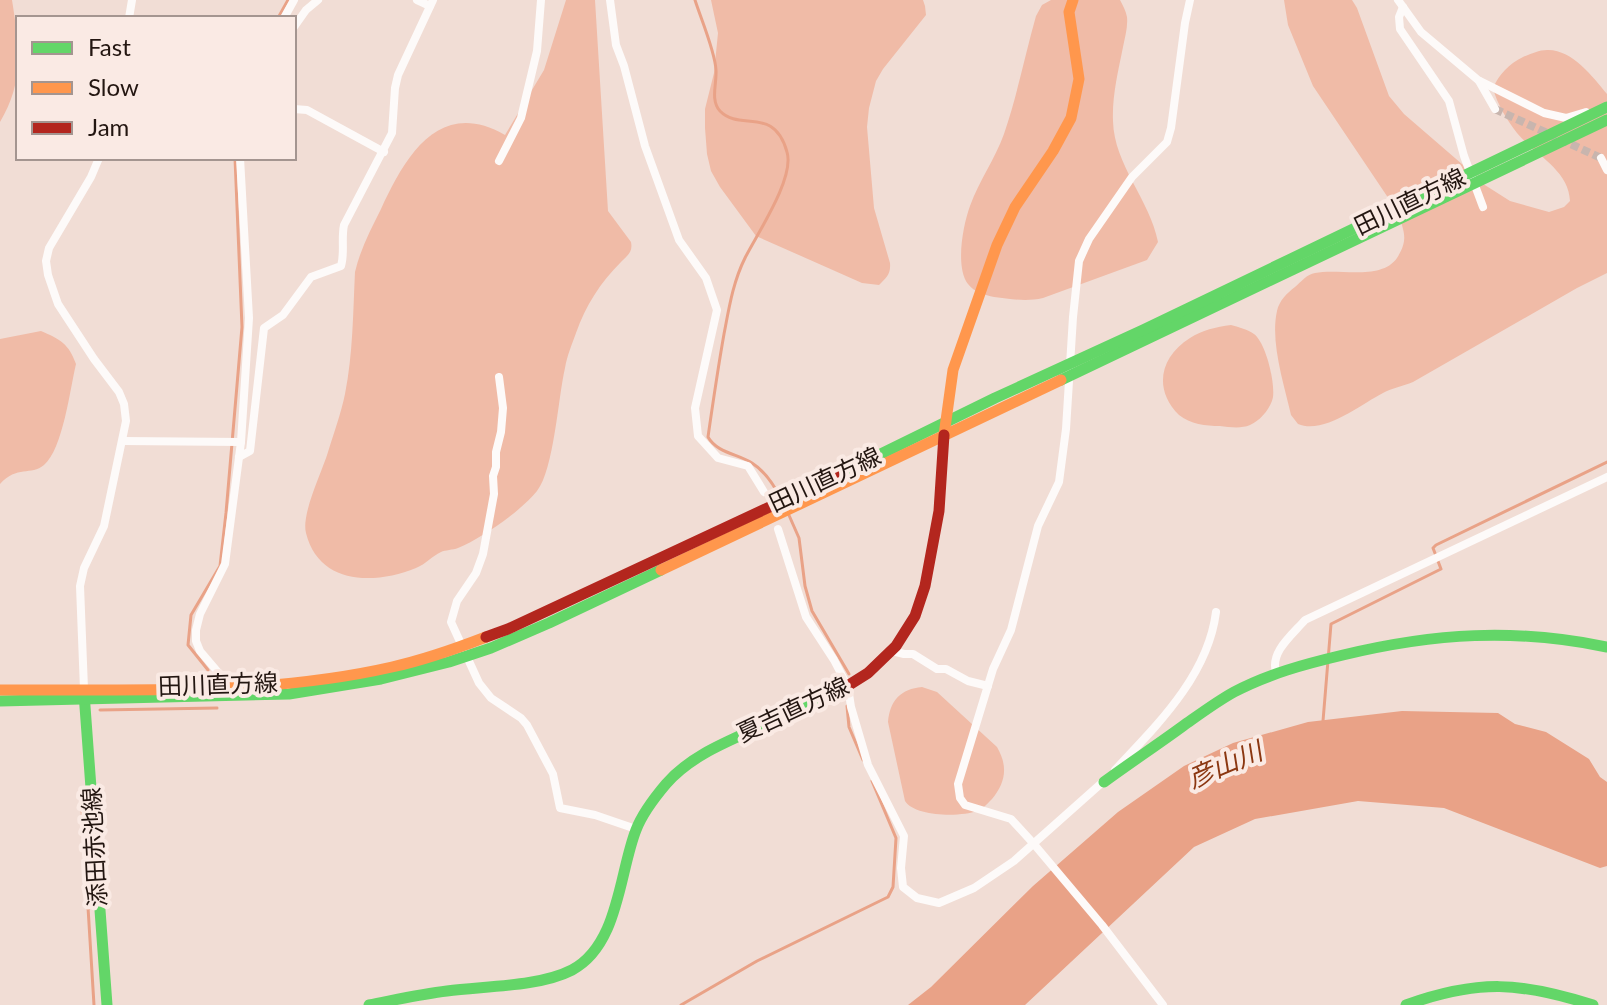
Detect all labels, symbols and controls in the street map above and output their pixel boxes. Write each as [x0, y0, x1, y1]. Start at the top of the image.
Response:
legend [16, 16, 296, 160]
text: Fast [88, 32, 131, 61]
text: Slow [88, 72, 139, 101]
text: Jam [88, 112, 129, 141]
street label: 田川直方線 [1349, 161, 1470, 240]
street label: 田川直方線 [764, 440, 885, 517]
street label: 田川直方線 [157, 667, 278, 700]
street label: 夏吉直方線 [732, 670, 853, 747]
water label: 彦山川 [1182, 733, 1270, 794]
street label: 添田赤池線 [76, 786, 111, 908]

